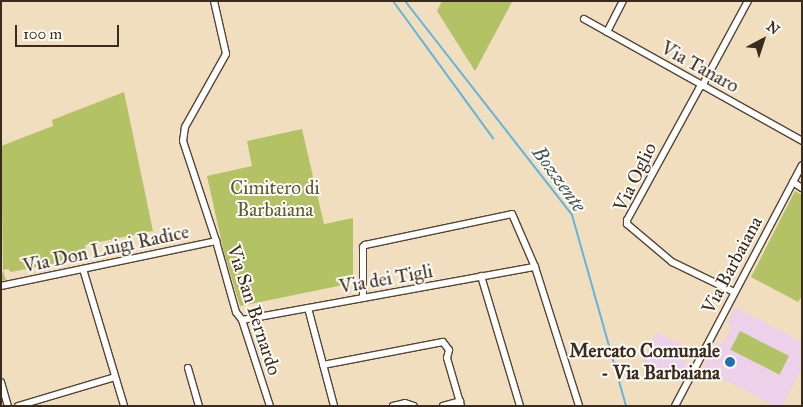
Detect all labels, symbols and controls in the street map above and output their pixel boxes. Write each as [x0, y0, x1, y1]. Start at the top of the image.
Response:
scale bar [18, 15, 121, 47]
north arrow [738, 15, 788, 65]
text: N [763, 18, 783, 38]
text: 100 m [23, 25, 62, 43]
street label: Via Tanaro [657, 36, 743, 98]
street label: Via Oglio [609, 139, 661, 215]
water label: Bozzente [527, 141, 591, 217]
park label: Cimitero di Barbaiana [230, 177, 320, 221]
street label: Via Barbaiana [697, 212, 767, 318]
street label: Via Don Luigi Radice [21, 220, 191, 278]
street label: Via San Bernardo [222, 242, 286, 378]
street label: Via dei Tigli [337, 260, 435, 298]
place label: Mercato Comunale - Via Barbaiana [569, 340, 720, 384]
marker: Mercato Comunale - Via Barbaiana [724, 356, 736, 368]

